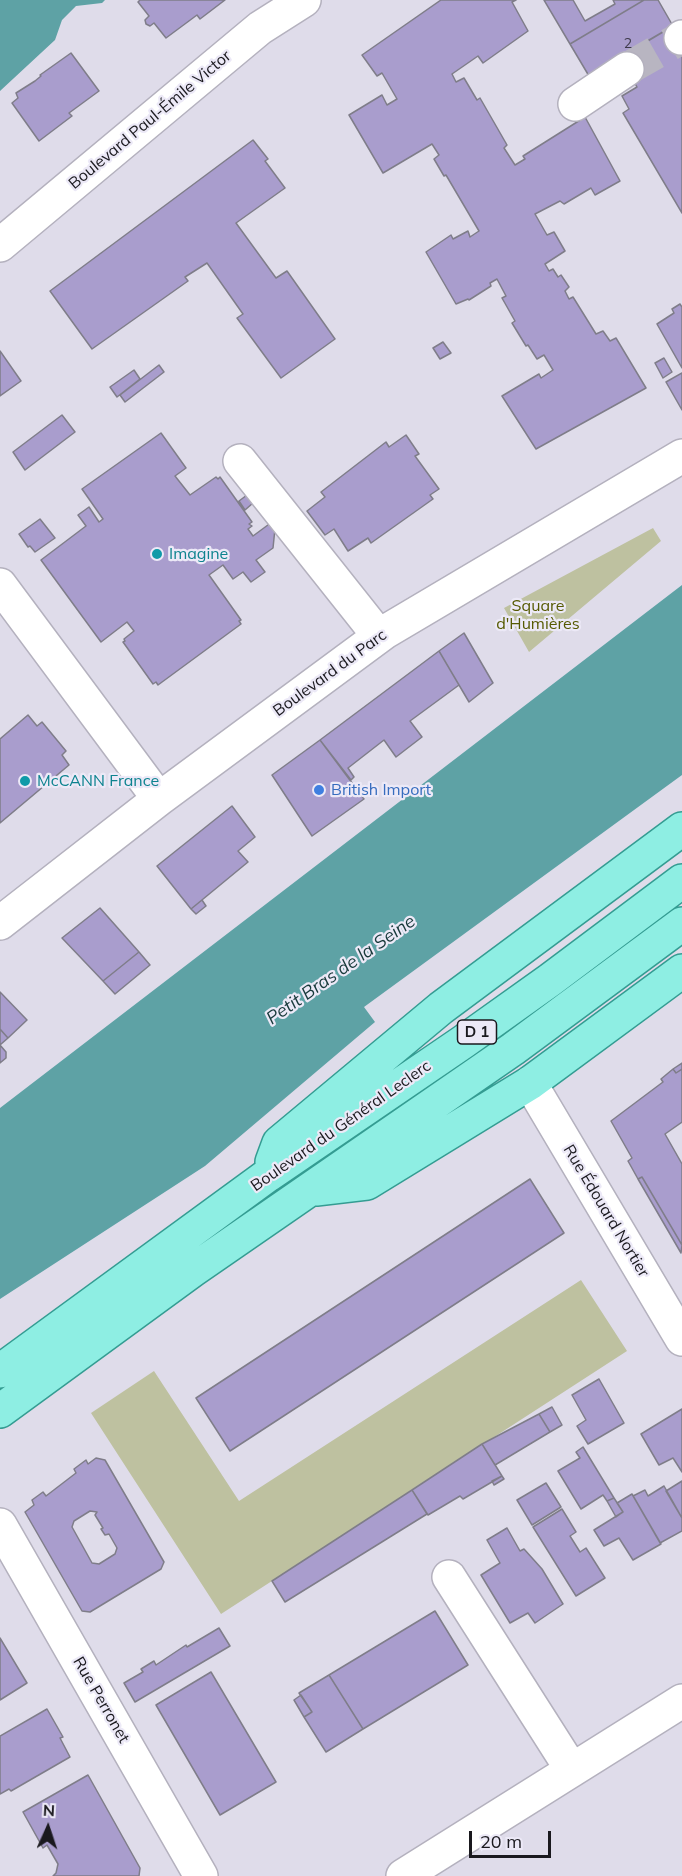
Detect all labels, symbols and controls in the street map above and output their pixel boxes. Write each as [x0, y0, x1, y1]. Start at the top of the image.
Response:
house number: 2 [624, 36, 632, 52]
street label: Boulevard Paul-Émile Victor [65, 46, 235, 194]
place label: Imagine [169, 544, 228, 564]
marker: Imagine [150, 547, 164, 561]
park label: Square d'Humières [496, 596, 580, 634]
street label: Boulevard du Parc [270, 625, 390, 721]
place label: McCANN France [37, 771, 159, 791]
marker: McCANN France [18, 774, 32, 788]
place label: British Import [331, 780, 431, 800]
marker: British Import [312, 783, 326, 797]
water label: Petit Bras de la Seine [263, 911, 419, 1029]
road number: D 1 [458, 1020, 496, 1044]
street label: Boulevard du Général Leclerc [247, 1056, 435, 1196]
street label: Rue Édouard Nortier [559, 1141, 653, 1281]
street label: Rue Perronet [69, 1654, 133, 1746]
north arrow [18, 1798, 78, 1858]
text: N [42, 1800, 56, 1820]
scale bar [472, 1819, 554, 1857]
text: 20 m [480, 1830, 522, 1853]

